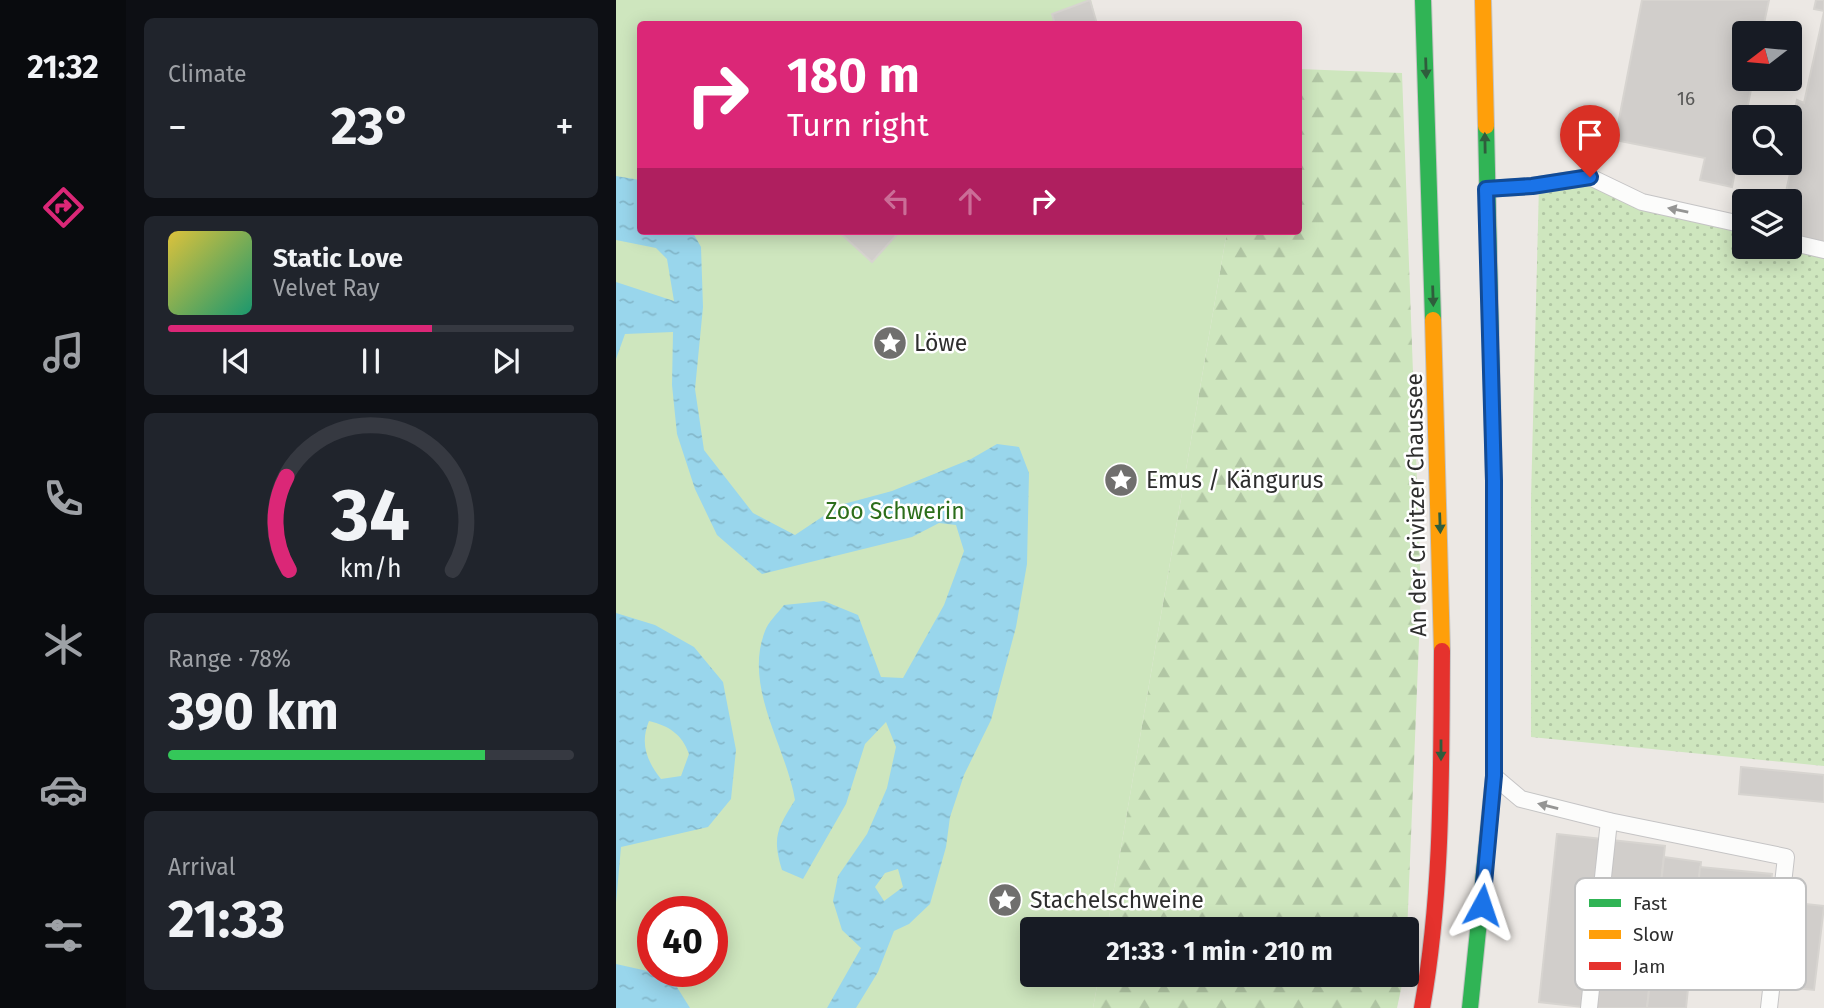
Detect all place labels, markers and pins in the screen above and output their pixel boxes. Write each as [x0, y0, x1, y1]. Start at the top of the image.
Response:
pin [1560, 105, 1620, 177]
place icon: Löwe [871, 324, 909, 362]
place label: Löwe [914, 329, 967, 357]
place icon: Emus / Kängurus [1102, 461, 1140, 499]
place label: Emus / Kängurus [1146, 466, 1324, 494]
place icon: Stachelschweine [986, 881, 1024, 919]
place label: Stachelschweine [1030, 886, 1204, 914]

